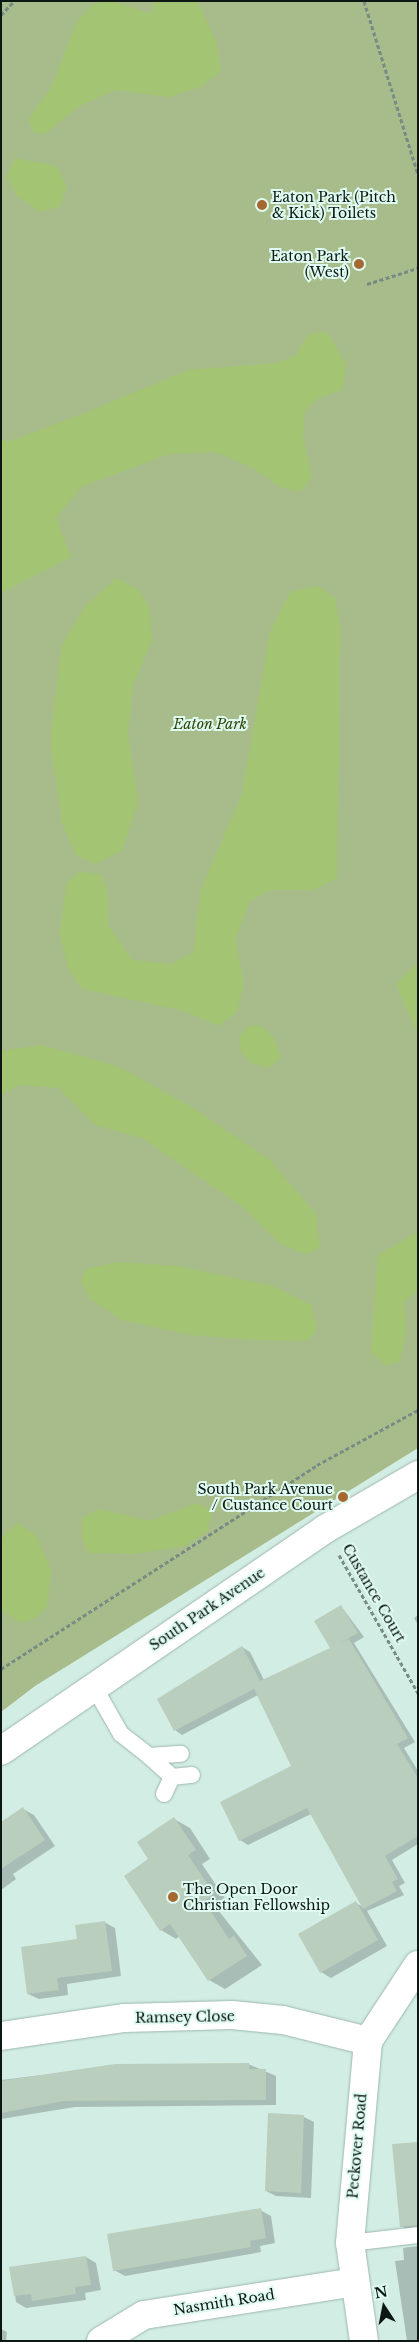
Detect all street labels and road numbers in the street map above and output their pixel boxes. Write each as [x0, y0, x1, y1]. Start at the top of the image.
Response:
street label: Custance Court [339, 1541, 409, 1645]
street label: South Park Avenue [146, 1564, 268, 1654]
street label: Ramsey Close [135, 2008, 235, 2026]
street label: Peckover Road [344, 2093, 370, 2199]
street label: Nasmith Road [172, 2286, 276, 2318]

